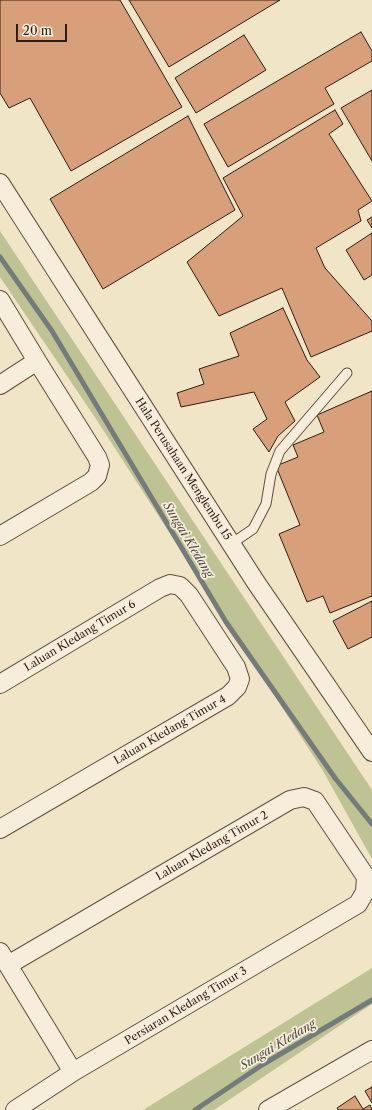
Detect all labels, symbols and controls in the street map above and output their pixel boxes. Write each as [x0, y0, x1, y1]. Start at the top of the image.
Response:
scale bar [18, 16, 69, 42]
text: 20 m [23, 23, 52, 38]
street label: Hala Perusahaan Menglembu 15 [132, 395, 234, 543]
water label: Sungai Kledang [160, 500, 216, 580]
street label: Laluan Kledang Timur 6 [22, 598, 138, 674]
street label: Laluan Kledang Timur 4 [112, 692, 228, 768]
street label: Laluan Kledang Timur 2 [154, 809, 270, 883]
street label: Persiaran Kledang Timur 3 [123, 964, 249, 1048]
water label: Sungai Kledang [238, 1017, 318, 1073]

